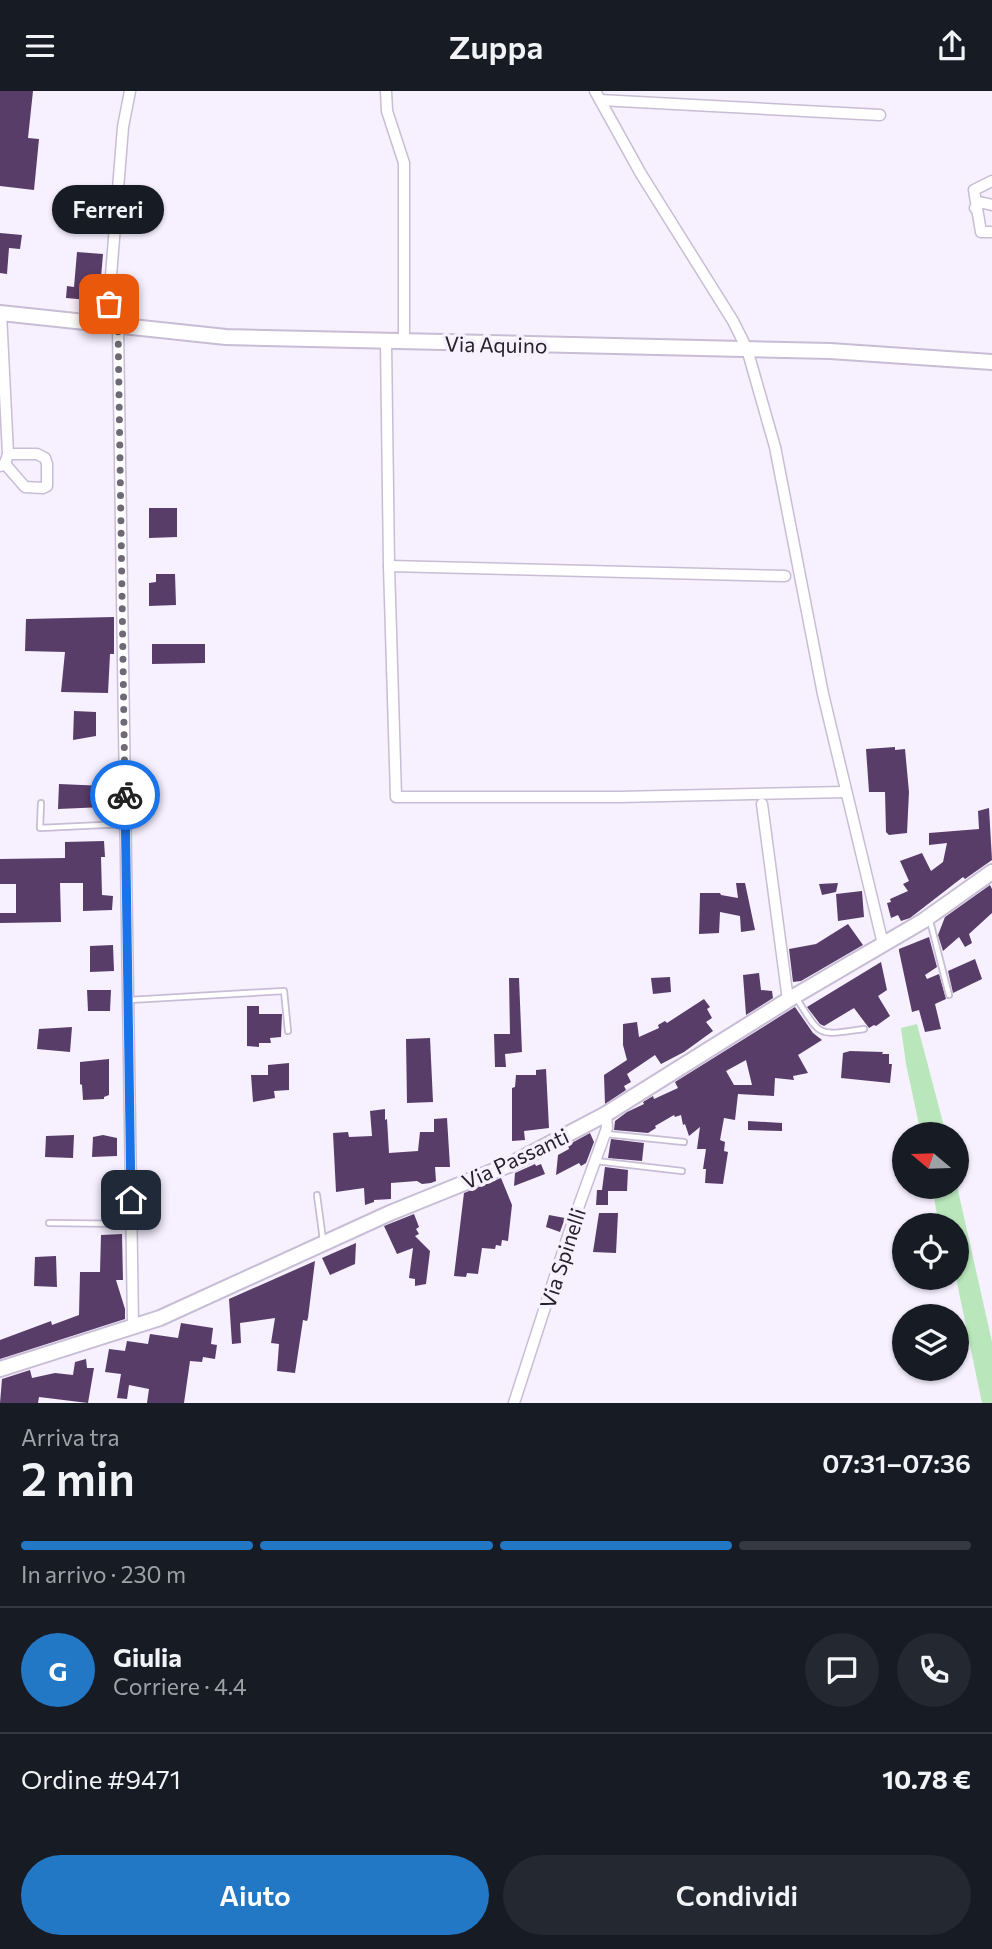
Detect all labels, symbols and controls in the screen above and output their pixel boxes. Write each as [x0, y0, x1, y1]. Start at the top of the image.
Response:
text: Zuppa [449, 26, 543, 66]
icon: menu [21, 27, 59, 65]
icon: share [933, 27, 971, 65]
callout: Ferreri [53, 185, 165, 234]
text: Ferreri [72, 195, 144, 223]
pin [79, 274, 139, 334]
icon: bag [90, 285, 128, 323]
street label: Via Aquino [444, 331, 548, 357]
courier [90, 760, 160, 830]
icon: bike [106, 776, 144, 814]
street label: Via Passanti [458, 1122, 572, 1194]
north arrow [892, 1122, 970, 1199]
map controls [892, 1122, 969, 1381]
pin [101, 1170, 161, 1230]
icon: home [112, 1181, 150, 1219]
street label: Via Spinelli [534, 1205, 590, 1311]
button: locate [892, 1213, 969, 1290]
button: layers [892, 1304, 969, 1381]
text: Arriva tra [21, 1423, 120, 1451]
text: 07:31–07:36 [822, 1447, 971, 1478]
text: 2 min [21, 1449, 135, 1505]
text: In arrivo · 230 m [21, 1560, 186, 1588]
button: chat [805, 1633, 879, 1707]
button: phone [897, 1633, 971, 1707]
text: Giulia [113, 1641, 182, 1672]
text: G [49, 1655, 67, 1686]
text: Corriere · 4.4 [113, 1672, 247, 1700]
text: Ordine #9471 [21, 1763, 181, 1794]
text: 10.78 € [882, 1763, 971, 1794]
button: Aiuto [21, 1855, 489, 1935]
button: Condividi [503, 1855, 971, 1935]

